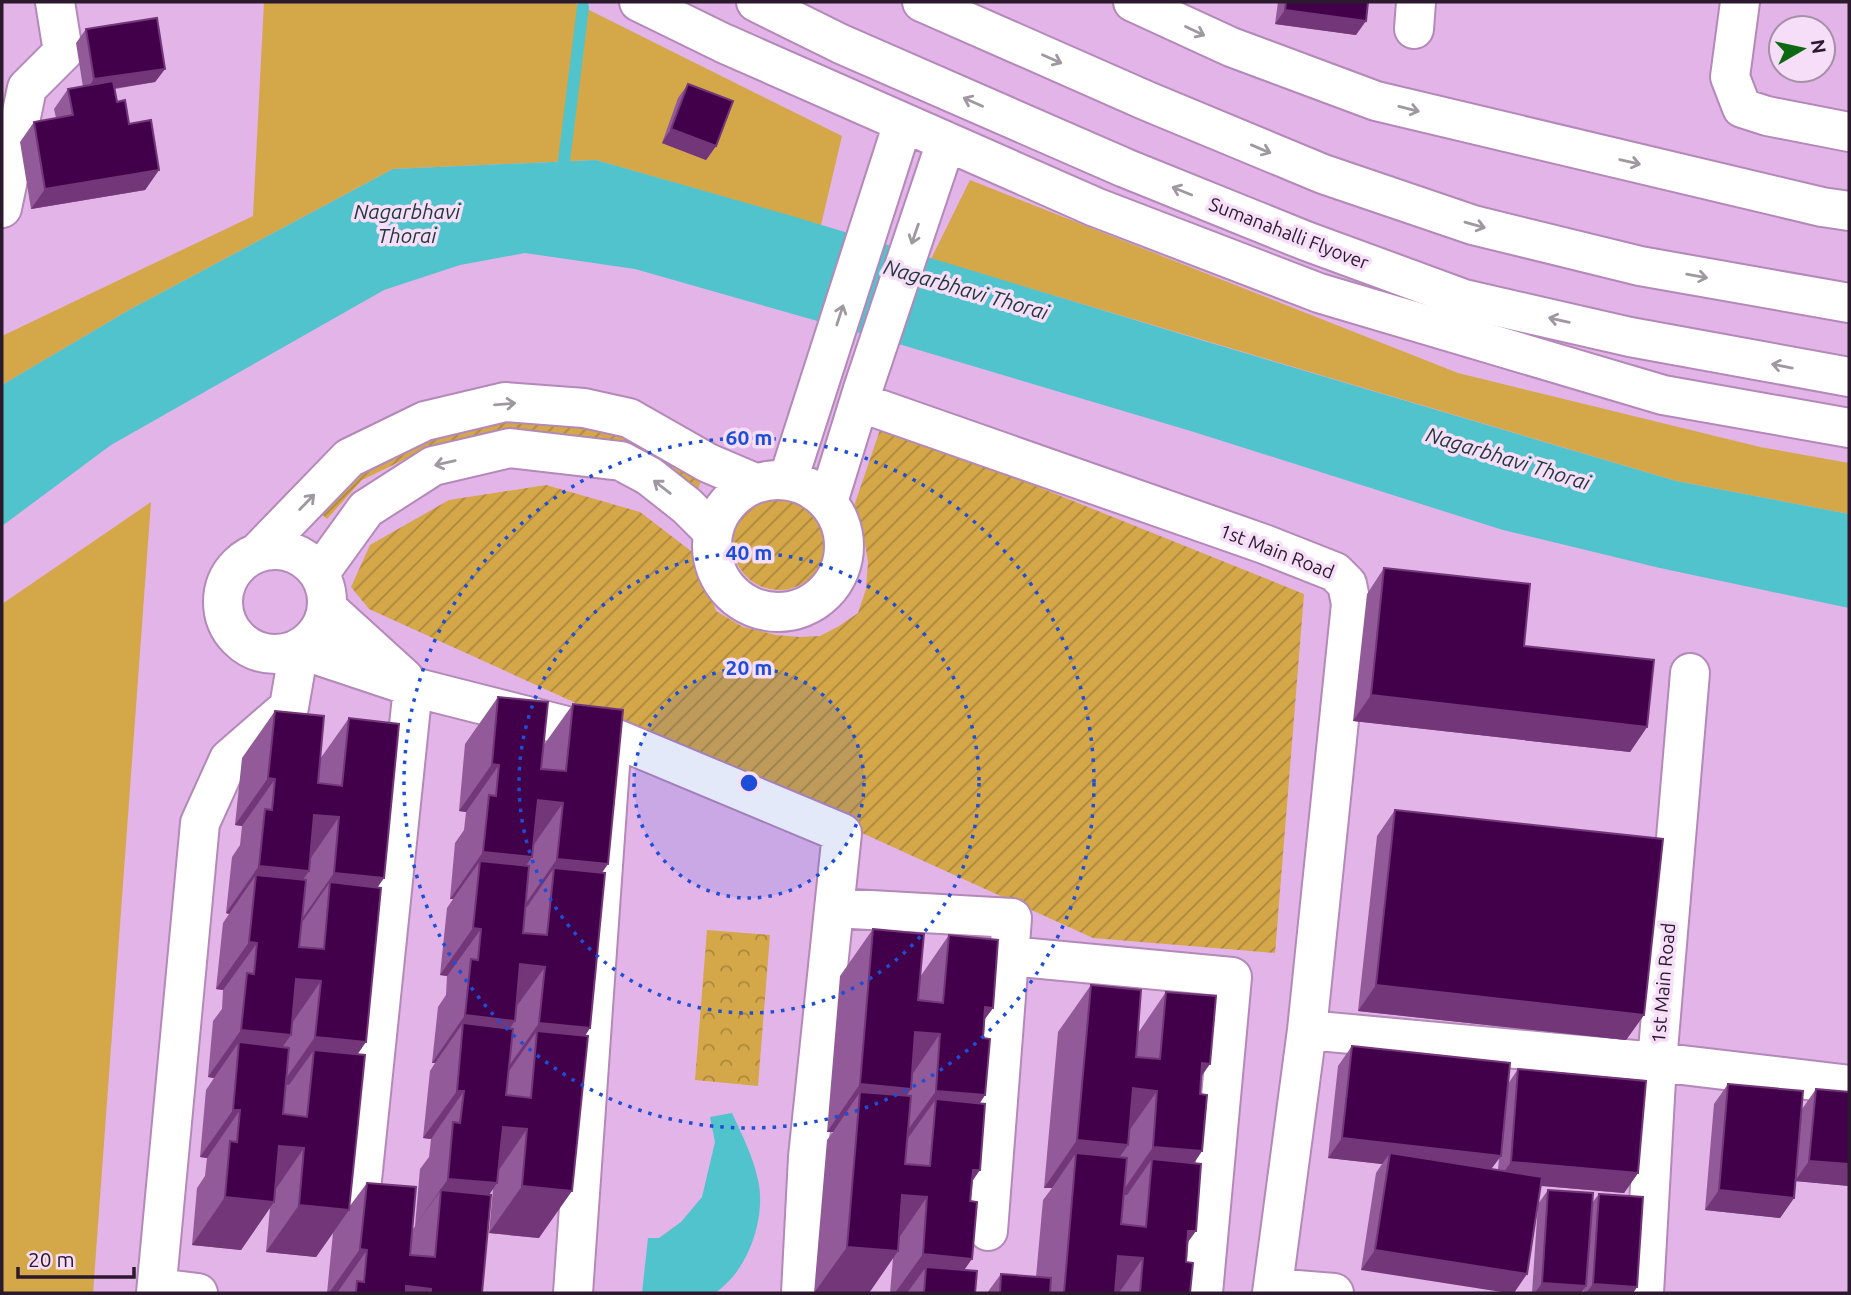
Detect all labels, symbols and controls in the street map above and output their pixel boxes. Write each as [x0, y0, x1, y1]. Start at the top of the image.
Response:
north arrow [1767, 14, 1837, 84]
one-way arrow [1184, 24, 1205, 38]
text: N [1807, 38, 1831, 55]
one-way arrow [1041, 53, 1062, 66]
one-way arrow [963, 95, 985, 108]
one-way arrow [1397, 103, 1419, 116]
one-way arrow [1250, 143, 1271, 156]
one-way arrow [1618, 155, 1641, 169]
one-way arrow [1172, 184, 1194, 197]
street label: Sumanahalli Flyover [1206, 192, 1372, 274]
water label: Nagarbhavi Thorai [354, 199, 461, 247]
one-way arrow [1464, 219, 1486, 232]
one-way arrow [908, 223, 921, 245]
water label: Nagarbhavi Thorai [881, 254, 1052, 324]
one-way arrow [1685, 270, 1708, 283]
one-way arrow [835, 304, 847, 326]
one-way arrow [1548, 313, 1571, 327]
one-way arrow [1771, 359, 1794, 372]
one-way arrow [493, 397, 516, 410]
water label: Nagarbhavi Thorai [1423, 422, 1594, 495]
text: 60 m [726, 425, 772, 449]
one-way arrow [434, 458, 456, 471]
one-way arrow [654, 479, 672, 494]
one-way arrow [298, 494, 315, 511]
street label: 1st Main Road [1217, 519, 1337, 583]
text: 40 m [726, 540, 772, 564]
text: 20 m [726, 655, 772, 679]
centre of rings [737, 771, 761, 795]
street label: 1st Main Road [1647, 922, 1679, 1044]
scale bar [18, 1236, 133, 1280]
text: 20 m [28, 1247, 75, 1271]

